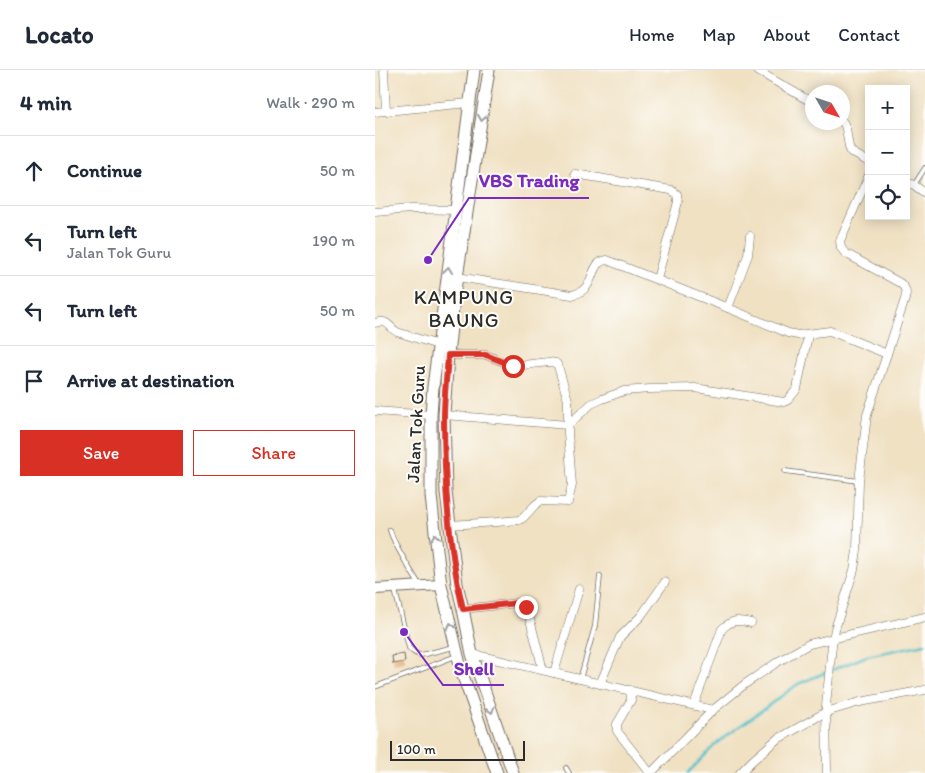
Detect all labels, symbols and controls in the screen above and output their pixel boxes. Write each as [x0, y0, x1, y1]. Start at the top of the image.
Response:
text: Locato [25, 20, 94, 49]
text: Home [629, 24, 675, 46]
text: Map [703, 24, 736, 46]
text: About [764, 24, 810, 46]
text: Contact [838, 24, 900, 46]
north arrow [805, 85, 850, 130]
map controls [865, 85, 910, 220]
button: + [865, 85, 910, 130]
text: 4 min [20, 90, 72, 115]
text: Walk · 290 m [266, 93, 355, 112]
one-way arrow [477, 115, 488, 123]
button: − [865, 130, 910, 175]
icon: ahead [20, 157, 48, 185]
text: Continue [67, 159, 142, 182]
text: 50 m [320, 161, 355, 180]
callout: VBS Trading [469, 164, 589, 198]
text: VBS Trading [479, 169, 580, 192]
button: locate [865, 175, 910, 220]
text: Turn left [67, 220, 137, 243]
icon: left [20, 227, 48, 255]
text: 190 m [312, 231, 355, 250]
text: Jalan Tok Guru [67, 243, 171, 262]
one-way arrow [442, 266, 453, 274]
district label: KAMPUNG BAUNG [414, 285, 514, 332]
icon: left [20, 297, 48, 325]
text: Turn left [67, 299, 137, 322]
text: 50 m [320, 301, 355, 320]
route start [502, 355, 525, 378]
street label: Jalan Tok Guru [402, 365, 430, 483]
icon: arrive [20, 367, 48, 395]
text: Arrive at destination [67, 369, 234, 392]
button: Save [20, 430, 183, 476]
button: Share [193, 430, 355, 476]
one-way arrow [430, 532, 441, 540]
route end [515, 596, 538, 619]
one-way arrow [446, 622, 457, 631]
callout: Shell [443, 651, 504, 685]
text: Shell [454, 657, 495, 680]
one-way arrow [485, 705, 495, 714]
scale bar [390, 738, 525, 761]
text: 100 m [397, 741, 436, 758]

